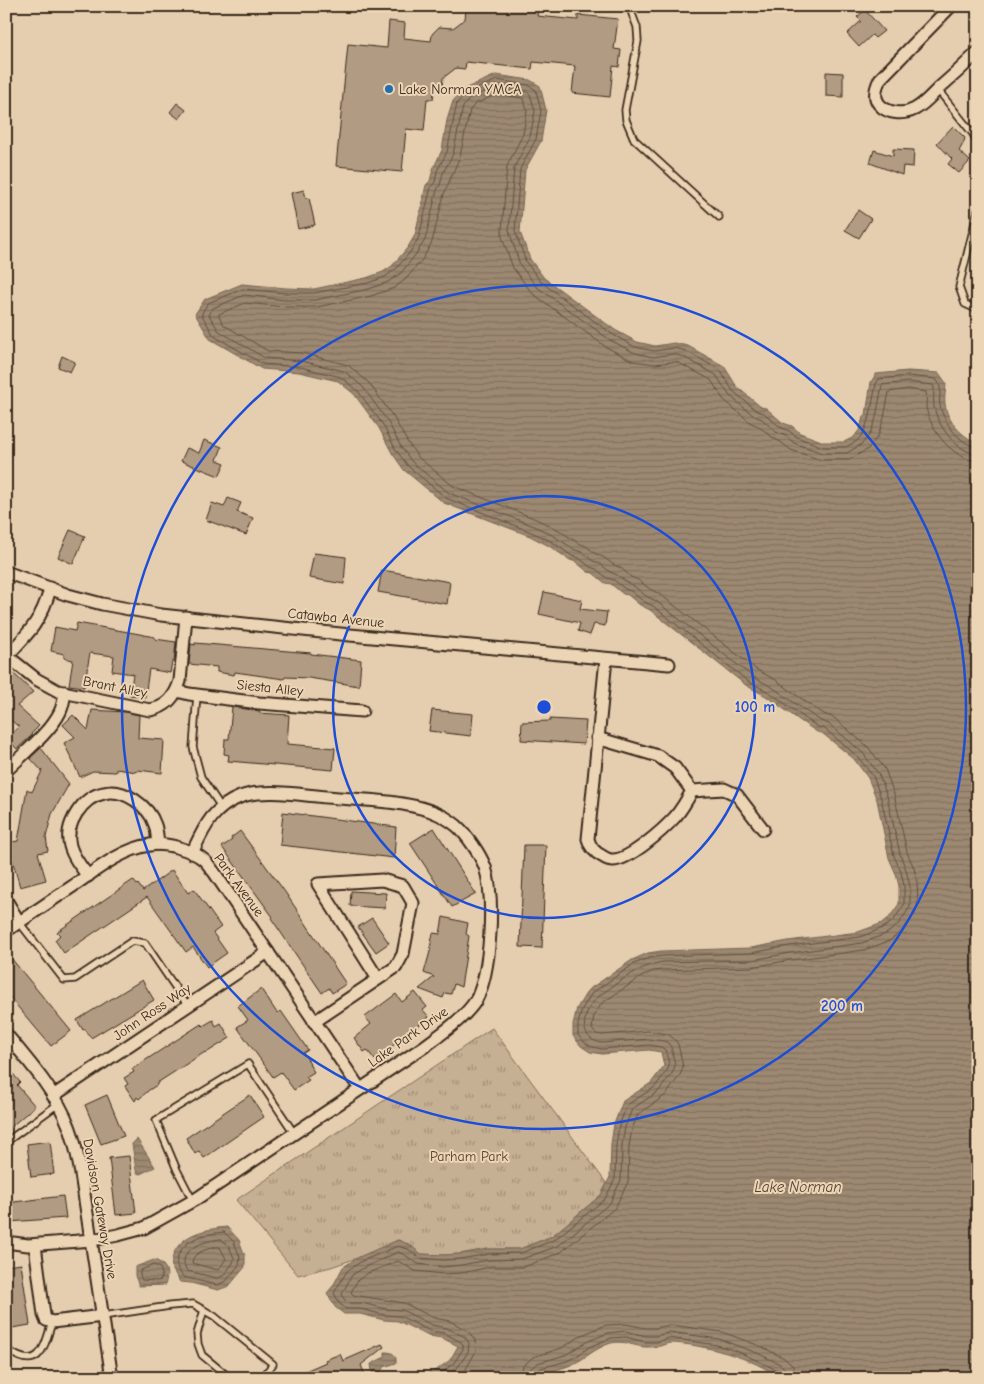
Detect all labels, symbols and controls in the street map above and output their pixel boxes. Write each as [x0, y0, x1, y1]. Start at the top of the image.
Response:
place label: Lake Norman YMCA [399, 81, 521, 98]
marker: Lake Norman YMCA [383, 83, 395, 95]
street label: Catawba Avenue [287, 604, 385, 632]
street label: Brant Alley [81, 672, 149, 702]
street label: Siesta Alley [236, 676, 305, 700]
centre of rings [535, 698, 553, 716]
text: 100 m [735, 698, 775, 716]
street label: Park Avenue [210, 850, 268, 920]
street label: John Ross Way [110, 979, 195, 1044]
text: 200 m [821, 997, 863, 1015]
street label: Lake Park Drive [365, 1003, 451, 1071]
street label: Davidson Gateway Drive [79, 1137, 121, 1281]
park label: Parham Park [430, 1148, 508, 1165]
water label: Lake Norman [754, 1178, 842, 1196]

